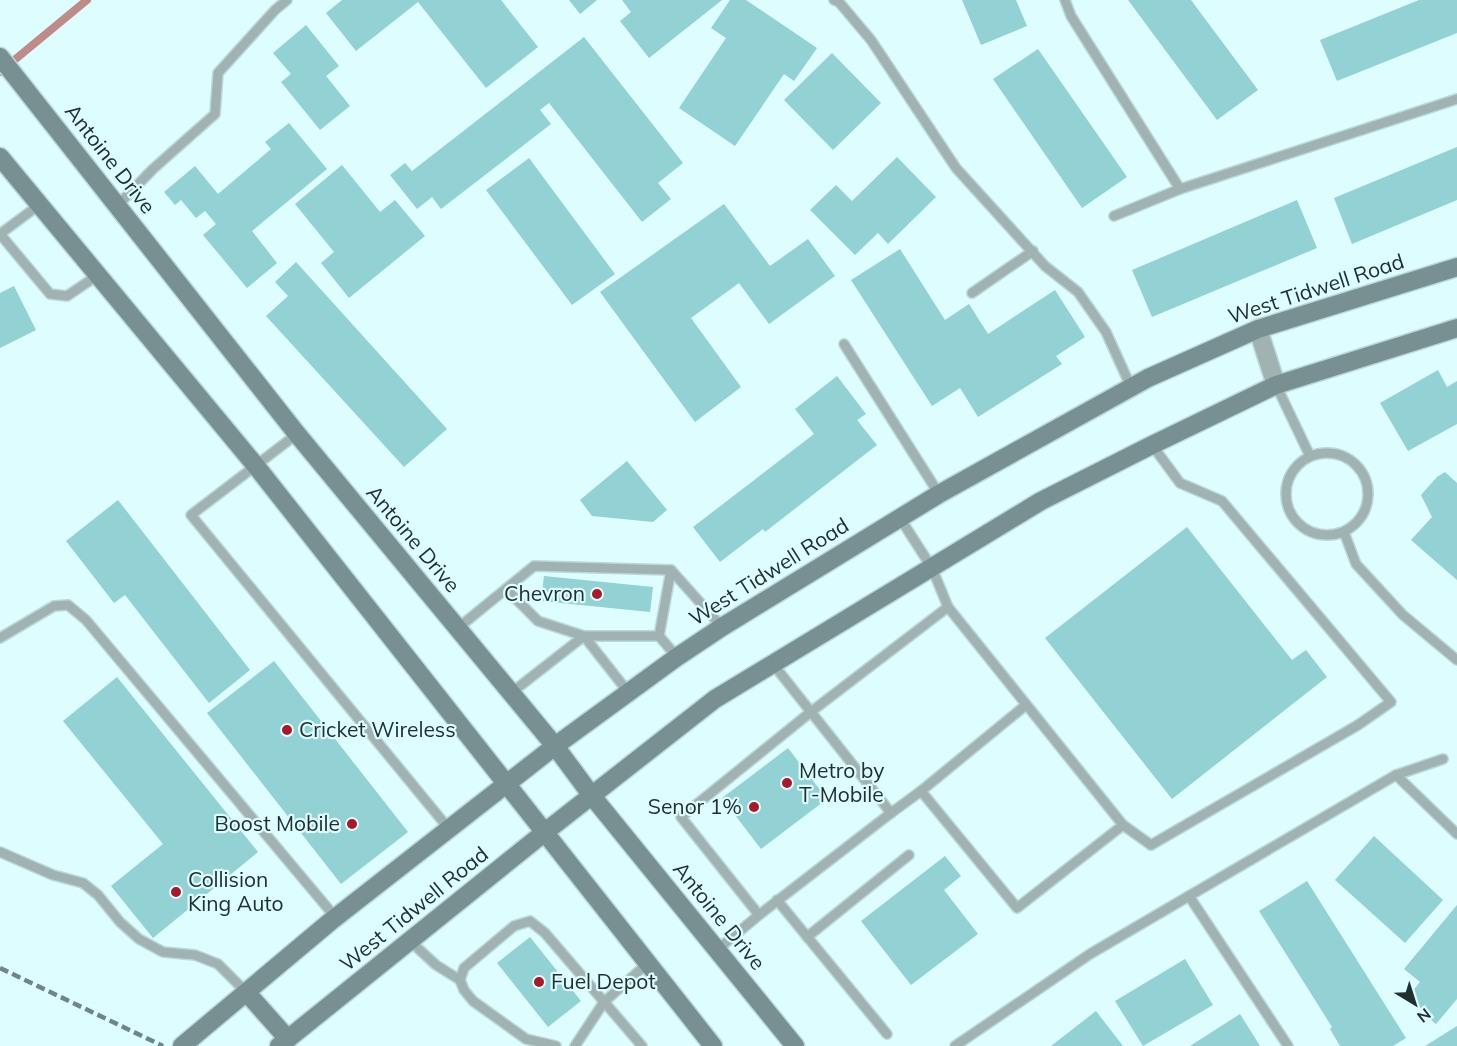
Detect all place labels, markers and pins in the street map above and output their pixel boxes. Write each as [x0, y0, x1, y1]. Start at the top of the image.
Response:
place label: Chevron [504, 580, 585, 606]
marker: Chevron [590, 587, 604, 601]
place label: Cricket Wireless [299, 716, 456, 742]
marker: Cricket Wireless [280, 723, 294, 737]
place label: Metro by T-Mobile [799, 757, 884, 807]
marker: Metro by T-Mobile [780, 776, 794, 790]
place label: Senor 1% [648, 793, 742, 819]
marker: Senor 1% [747, 800, 761, 814]
place label: Boost Mobile [215, 810, 340, 836]
marker: Boost Mobile [345, 817, 359, 831]
place label: Collision King Auto [188, 866, 284, 916]
marker: Collision King Auto [169, 885, 183, 899]
place label: Fuel Depot [551, 968, 656, 994]
marker: Fuel Depot [532, 975, 546, 989]

